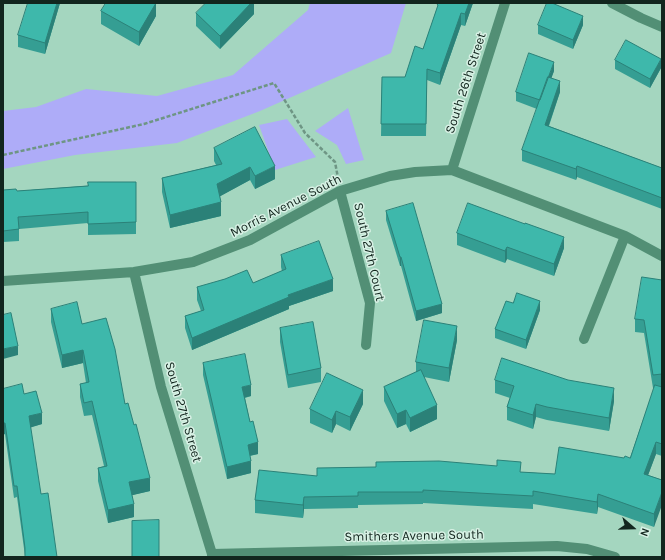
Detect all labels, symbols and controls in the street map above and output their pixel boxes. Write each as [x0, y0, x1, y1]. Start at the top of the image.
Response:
street label: South 26th Street [442, 31, 490, 135]
street label: Morris Avenue South [228, 171, 344, 241]
street label: South 27th Court [350, 201, 388, 303]
street label: South 27th Street [161, 360, 205, 464]
north arrow [613, 508, 653, 548]
text: N [637, 526, 652, 538]
street label: Smithers Avenue South [344, 527, 484, 545]

